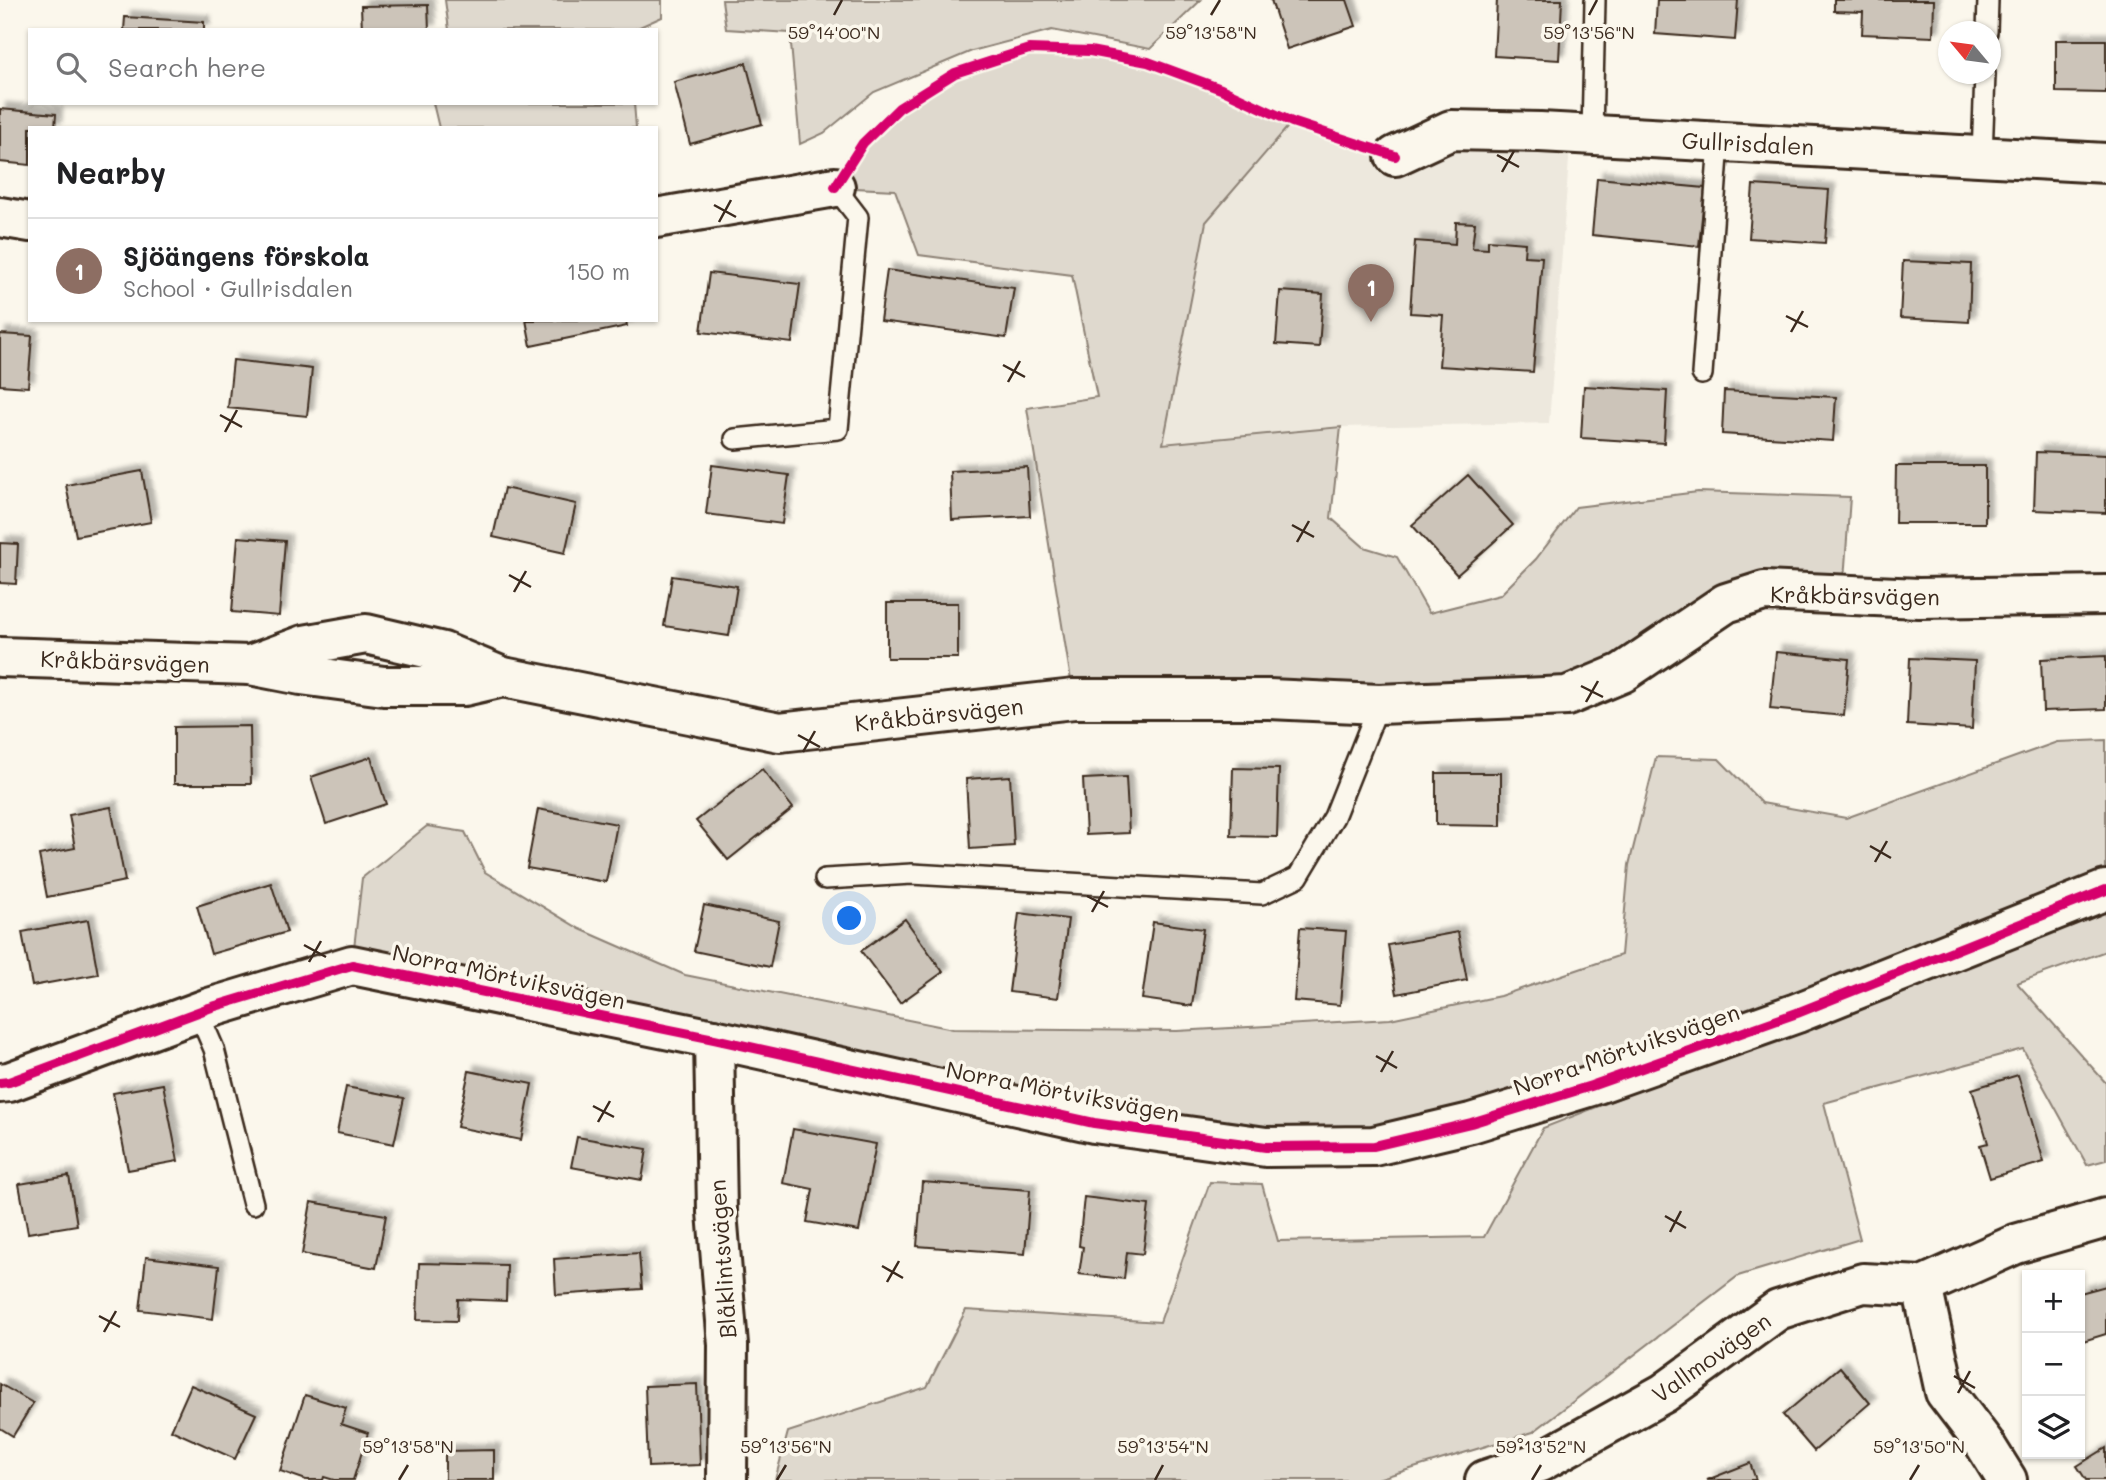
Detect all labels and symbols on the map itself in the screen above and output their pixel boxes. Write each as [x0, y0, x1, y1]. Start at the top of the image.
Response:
text: 59°14'00"N [788, 20, 880, 44]
text: 59°13'58"N [1165, 20, 1257, 44]
text: 59°13'56"N [1543, 20, 1635, 44]
north arrow [1938, 21, 2001, 84]
street label: Gullrisdalen [1681, 125, 1815, 161]
pin: 1 [1348, 264, 1394, 322]
street label: Kråkbärsvägen [1770, 579, 1940, 611]
street label: Kråkbärsvägen [40, 643, 210, 679]
street label: Kråkbärsvägen [853, 690, 1025, 738]
your location [832, 901, 866, 935]
street label: Norra Mörtviksvägen [390, 937, 628, 1015]
street label: Norra Mörtviksvägen [1509, 996, 1743, 1102]
street label: Norra Mörtviksvägen [944, 1054, 1182, 1128]
street label: Blåklintsvägen [701, 1178, 743, 1340]
street label: Vallmovägen [1646, 1305, 1776, 1409]
text: 59°13'58"N [362, 1434, 454, 1458]
text: 59°13'56"N [740, 1434, 832, 1458]
text: 59°13'54"N [1117, 1434, 1209, 1458]
text: 59°13'52"N [1496, 1434, 1586, 1458]
text: 59°13'50"N [1873, 1434, 1965, 1458]

